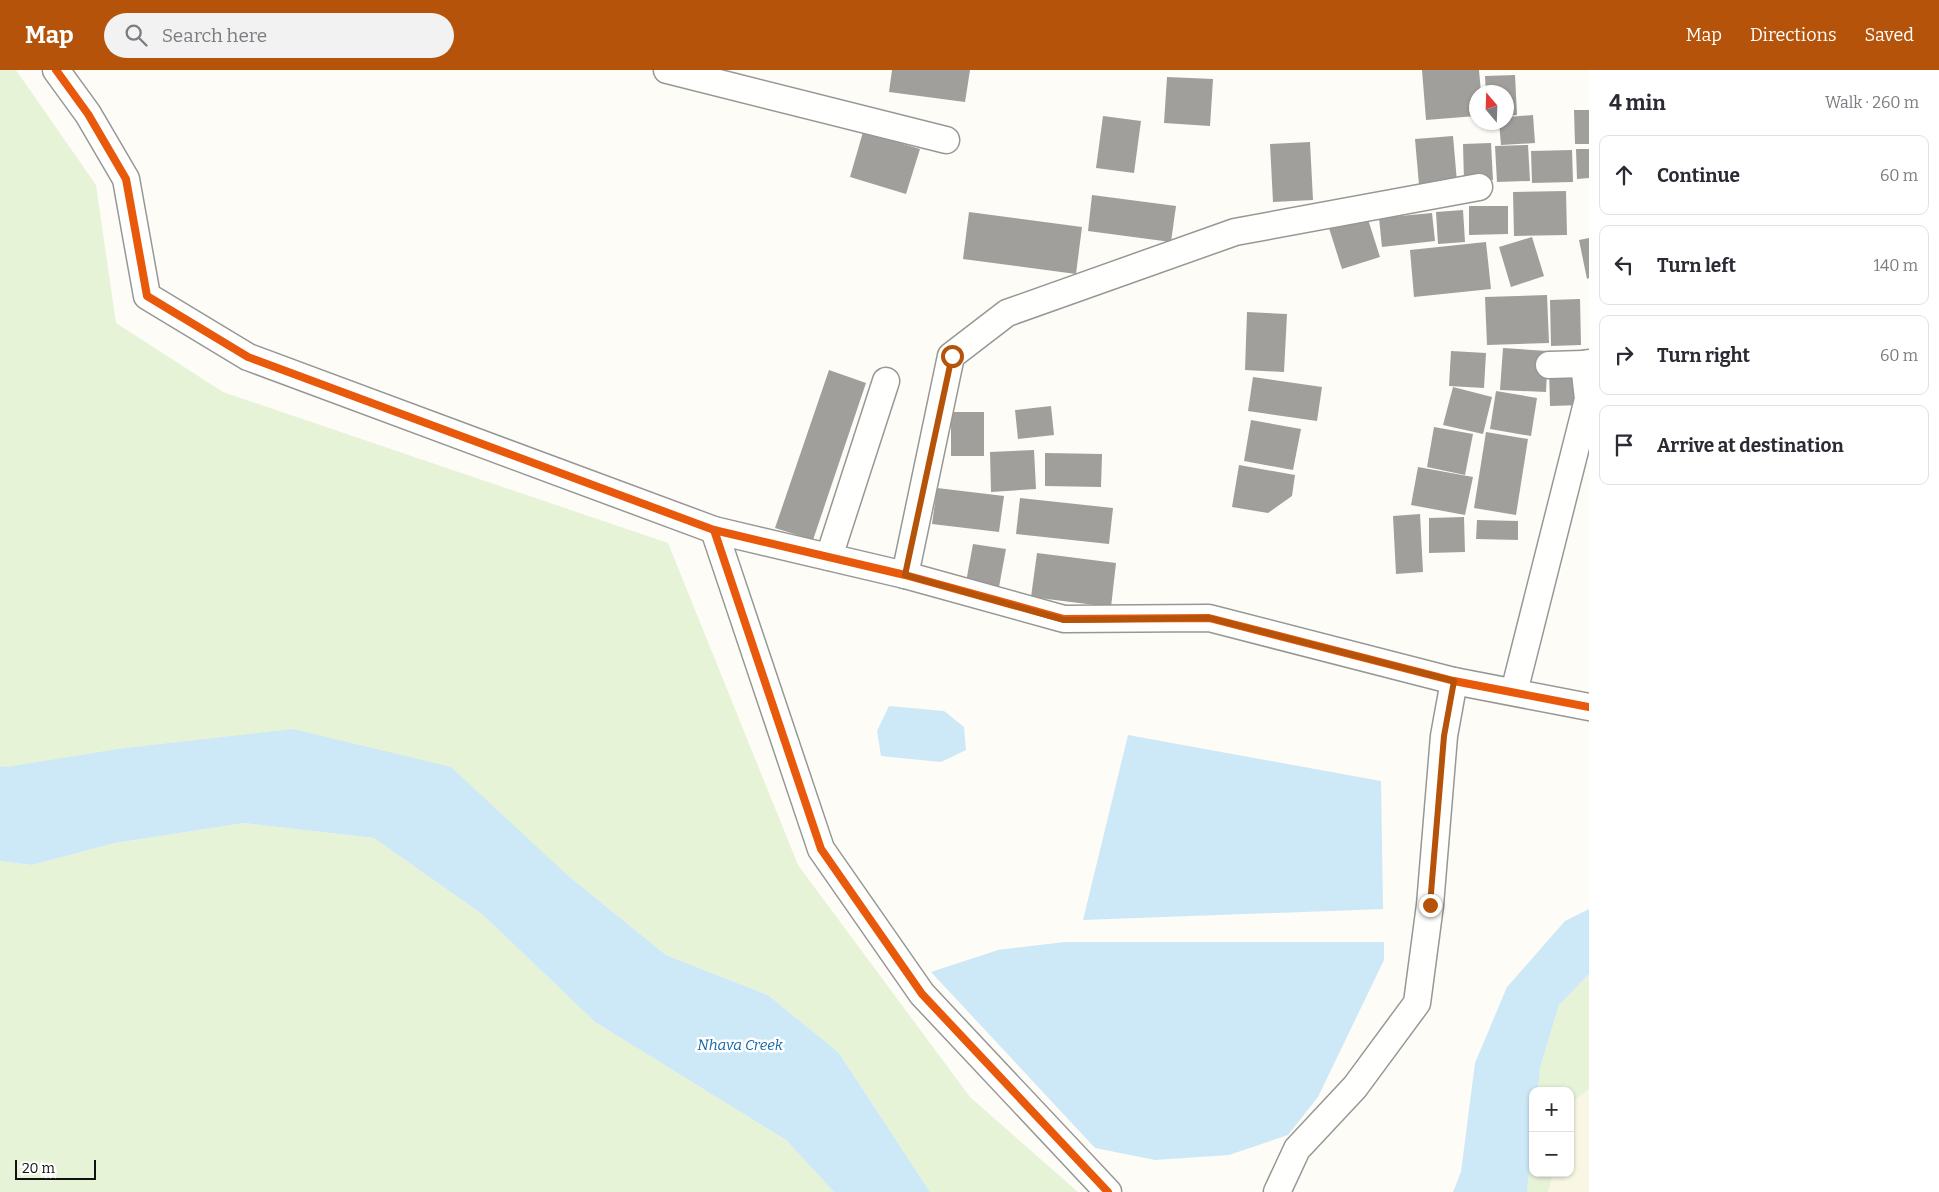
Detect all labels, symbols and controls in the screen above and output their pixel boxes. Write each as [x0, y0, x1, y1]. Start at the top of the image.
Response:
search box [104, 13, 454, 58]
text: Map [25, 21, 74, 49]
icon: search [122, 21, 150, 49]
text: Search here [162, 24, 267, 47]
text: Map [1686, 24, 1722, 46]
text: Directions [1750, 24, 1837, 46]
text: Saved [1865, 24, 1914, 46]
north arrow [1469, 85, 1514, 130]
text: 4 min [1609, 90, 1666, 116]
text: Walk · 260 m [1825, 93, 1919, 112]
icon: ahead [1610, 161, 1638, 189]
text: Continue [1657, 164, 1740, 187]
text: 60 m [1880, 166, 1918, 185]
icon: left [1610, 251, 1638, 279]
text: Turn left [1657, 254, 1736, 277]
text: 140 m [1873, 256, 1918, 275]
icon: right [1610, 341, 1638, 369]
text: Turn right [1657, 344, 1750, 367]
route start [941, 345, 964, 368]
text: 60 m [1880, 346, 1918, 365]
icon: arrive [1610, 431, 1638, 459]
text: Arrive at destination [1657, 434, 1844, 457]
route end [1419, 894, 1442, 917]
water label: Nhava Creek [697, 1036, 784, 1054]
map controls [1529, 1087, 1574, 1177]
button: + [1529, 1087, 1574, 1132]
button: − [1529, 1132, 1574, 1177]
scale bar [15, 1157, 96, 1180]
text: 20 m [22, 1160, 55, 1177]

